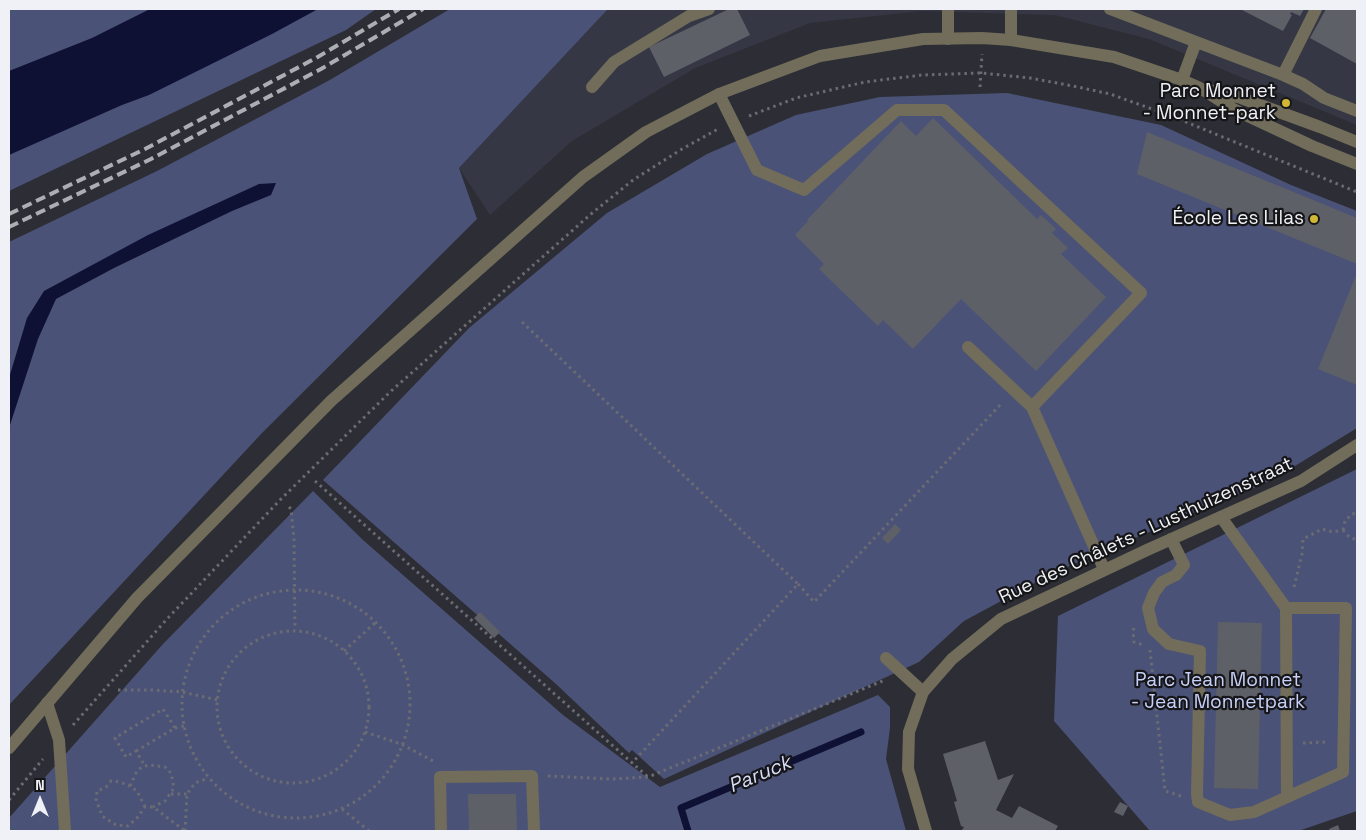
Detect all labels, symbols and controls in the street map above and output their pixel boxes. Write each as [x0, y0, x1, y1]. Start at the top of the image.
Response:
place label: Parc Monnet - Monnet-park [1143, 81, 1276, 125]
marker: Parc Monnet - Monnet-park [1280, 97, 1292, 109]
place label: École Les Lilas [1172, 208, 1304, 230]
marker: École Les Lilas [1308, 213, 1320, 225]
street label: Rue des Châlets - Lusthuizenstraat [995, 453, 1297, 609]
park label: Parc Jean Monnet - Jean Monnetpark [1131, 670, 1305, 714]
water label: Paruck [725, 751, 795, 799]
north arrow [15, 775, 65, 825]
text: N [35, 776, 45, 794]

